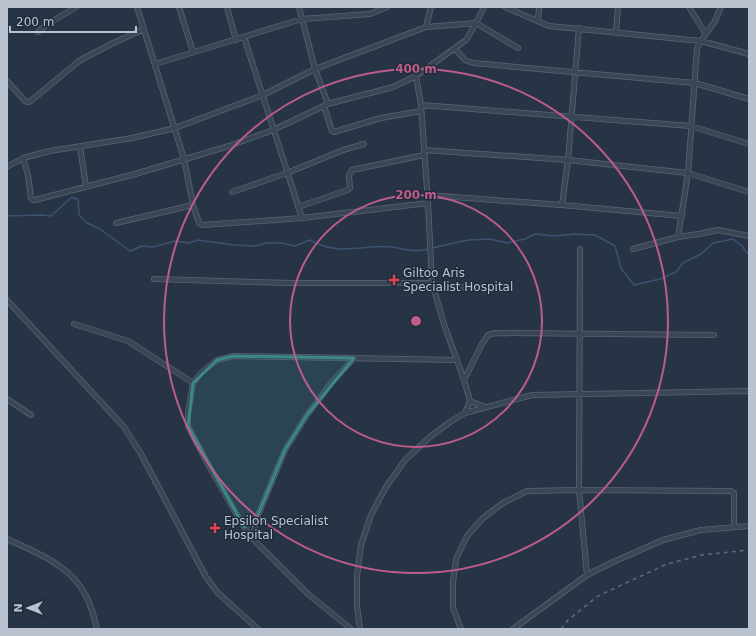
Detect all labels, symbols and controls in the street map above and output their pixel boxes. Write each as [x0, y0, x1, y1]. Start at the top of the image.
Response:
scale bar [10, 8, 136, 34]
text: 200 m [16, 15, 54, 29]
text: 400 m [395, 62, 437, 76]
text: 200 m [395, 188, 437, 202]
place label: Giltoo Aris Specialist Hospital [403, 266, 513, 294]
marker: Giltoo Aris Specialist Hospital [388, 274, 400, 286]
centre of rings [409, 314, 423, 328]
place label: Epsilon Specialist Hospital [224, 514, 329, 542]
marker: Epsilon Specialist Hospital [209, 522, 221, 534]
north arrow [8, 588, 48, 628]
text: N [12, 603, 25, 613]

